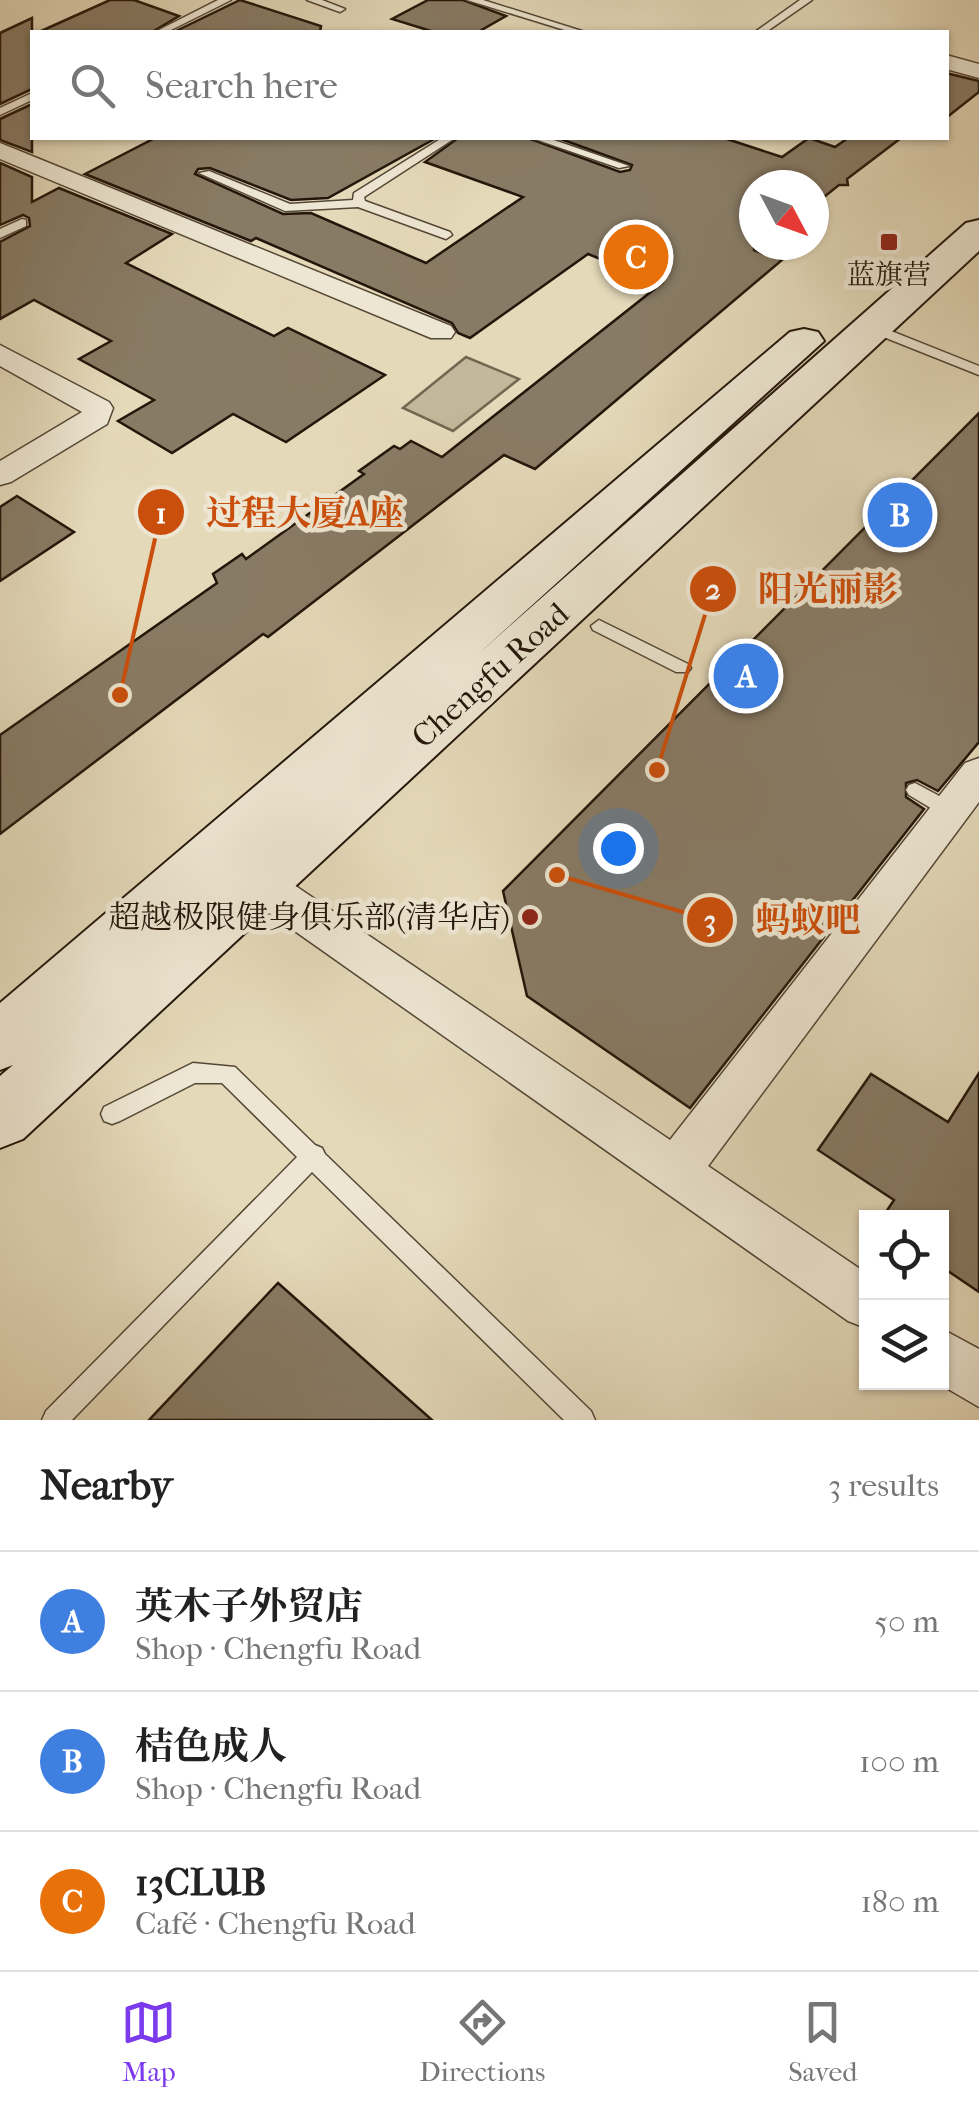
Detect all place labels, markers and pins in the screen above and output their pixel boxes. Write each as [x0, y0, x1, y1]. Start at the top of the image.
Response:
pin: C [604, 220, 668, 294]
marker: 蓝旗营 [878, 231, 900, 253]
place label: 蓝旗营 [847, 258, 931, 291]
pin: B [868, 478, 932, 552]
callout: 过程大厦A座 [136, 480, 423, 545]
callout: 阳光丽影 [688, 556, 918, 621]
pin: A [714, 638, 778, 714]
callout: 蚂蚁吧 [685, 887, 880, 952]
place label: 超越极限健身俱乐部(清华店) [108, 899, 510, 936]
marker: 超越极限健身俱乐部(清华店) [519, 906, 541, 928]

